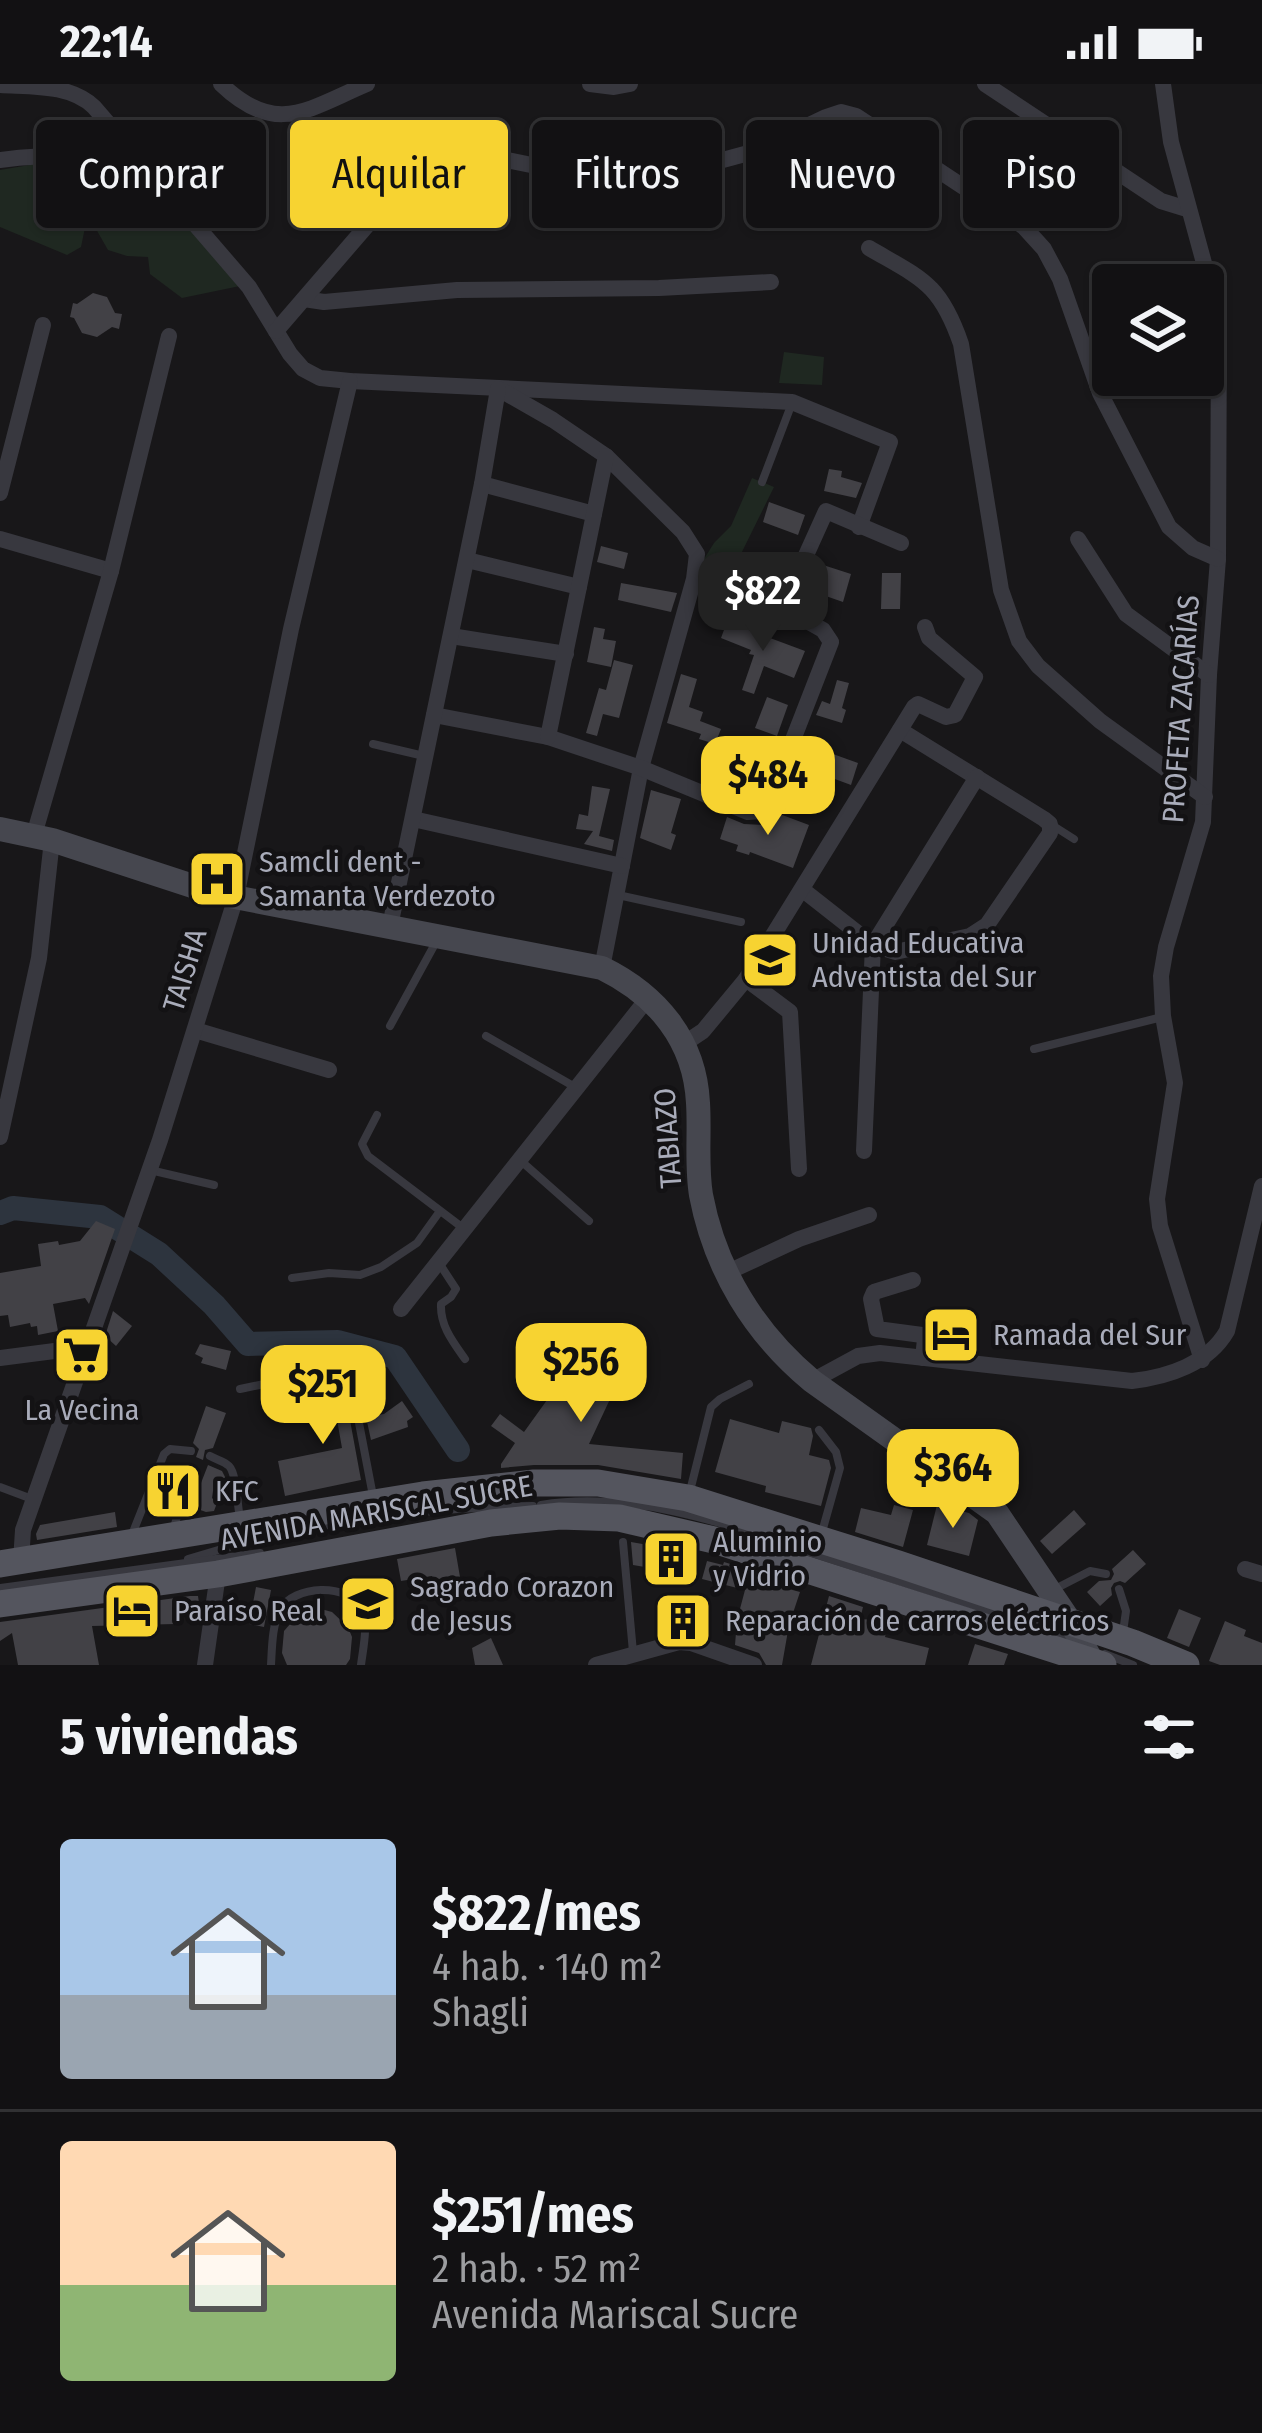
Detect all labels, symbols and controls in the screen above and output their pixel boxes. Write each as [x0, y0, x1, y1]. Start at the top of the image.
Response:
text: 22:14 [60, 15, 153, 69]
chip: Comprar [36, 120, 266, 228]
chip: Alquilar [290, 120, 508, 228]
chip: Filtros [532, 120, 722, 228]
chip: Nuevo [746, 120, 939, 228]
chip: Piso [963, 120, 1119, 228]
map controls [1092, 264, 1224, 396]
button: layers [1092, 264, 1224, 396]
pin: $822 [692, 552, 834, 654]
text: $822 [725, 568, 801, 614]
street label: PROFETA ZACARÍAS [1155, 594, 1207, 824]
pin: $484 [697, 736, 839, 838]
text: $484 [728, 752, 808, 798]
place label: Samcli dent - Samanta Verdezoto [259, 844, 496, 914]
hospital icon: Samcli dent - Samanta Verdezoto [186, 848, 248, 910]
street label: TAISHA [155, 924, 215, 1016]
place label: Unidad Educativa Adventista del Sur [812, 925, 1037, 995]
school or university icon: Unidad Educativa Adventista del Sur [739, 929, 801, 991]
street label: TABIAZO [647, 1087, 689, 1189]
hotel icon: Ramada del Sur [920, 1304, 982, 1366]
place label: Ramada del Sur [993, 1317, 1187, 1353]
pin: $256 [510, 1323, 652, 1425]
supermarket icon: La Vecina [51, 1324, 113, 1386]
text: $256 [543, 1339, 619, 1385]
pin: $251 [252, 1345, 394, 1447]
text: $251 [288, 1361, 358, 1407]
place label: La Vecina [24, 1392, 140, 1428]
pin: $364 [882, 1429, 1024, 1531]
text: $364 [914, 1445, 992, 1491]
restaurant icon: KFC [142, 1460, 204, 1522]
street label: AVENIDA MARISCAL SUCRE [217, 1468, 535, 1558]
place label: KFC [215, 1473, 259, 1509]
place label: Aluminio y Vidrio [713, 1524, 822, 1594]
building icon: Aluminio y Vidrio [640, 1528, 702, 1590]
place label: Sagrado Corazon de Jesus [410, 1569, 614, 1639]
school or university icon: Sagrado Corazon de Jesus [337, 1573, 399, 1635]
hotel icon: Paraíso Real [101, 1580, 163, 1642]
building icon: Reparación de carros eléctricos [652, 1590, 714, 1652]
place label: Paraíso Real [174, 1593, 323, 1629]
place label: Reparación de carros eléctricos [725, 1603, 1109, 1639]
icon: filters [1136, 1704, 1202, 1770]
text: 5 viviendas [60, 1706, 298, 1768]
text: $822/mes [432, 1882, 641, 1944]
icon: home [156, 1887, 300, 2031]
text: 4 hab. · 140 m² [432, 1944, 662, 1990]
text: Shagli [432, 1990, 529, 2036]
text: $251/mes [432, 2184, 634, 2246]
icon: home [156, 2189, 300, 2333]
text: 2 hab. · 52 m² [432, 2246, 641, 2292]
text: Avenida Mariscal Sucre [432, 2292, 798, 2338]

